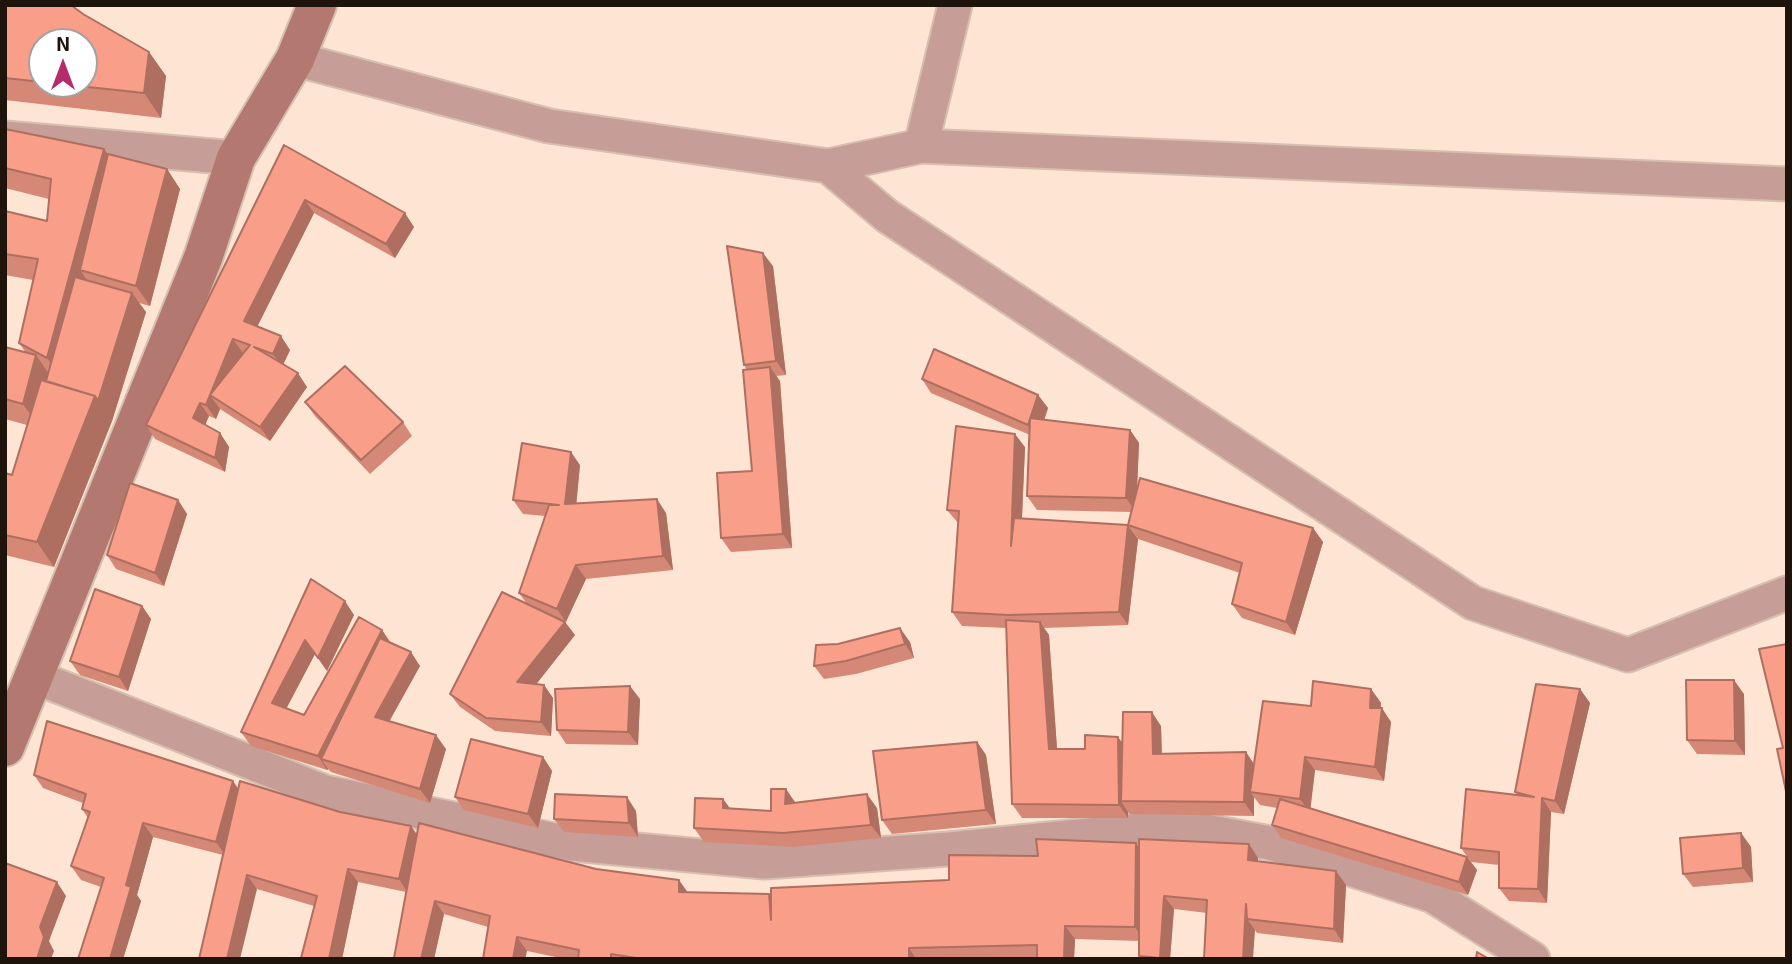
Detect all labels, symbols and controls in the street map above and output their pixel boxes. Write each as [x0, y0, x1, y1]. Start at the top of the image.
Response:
north arrow [28, 28, 98, 98]
text: N [56, 32, 70, 55]

